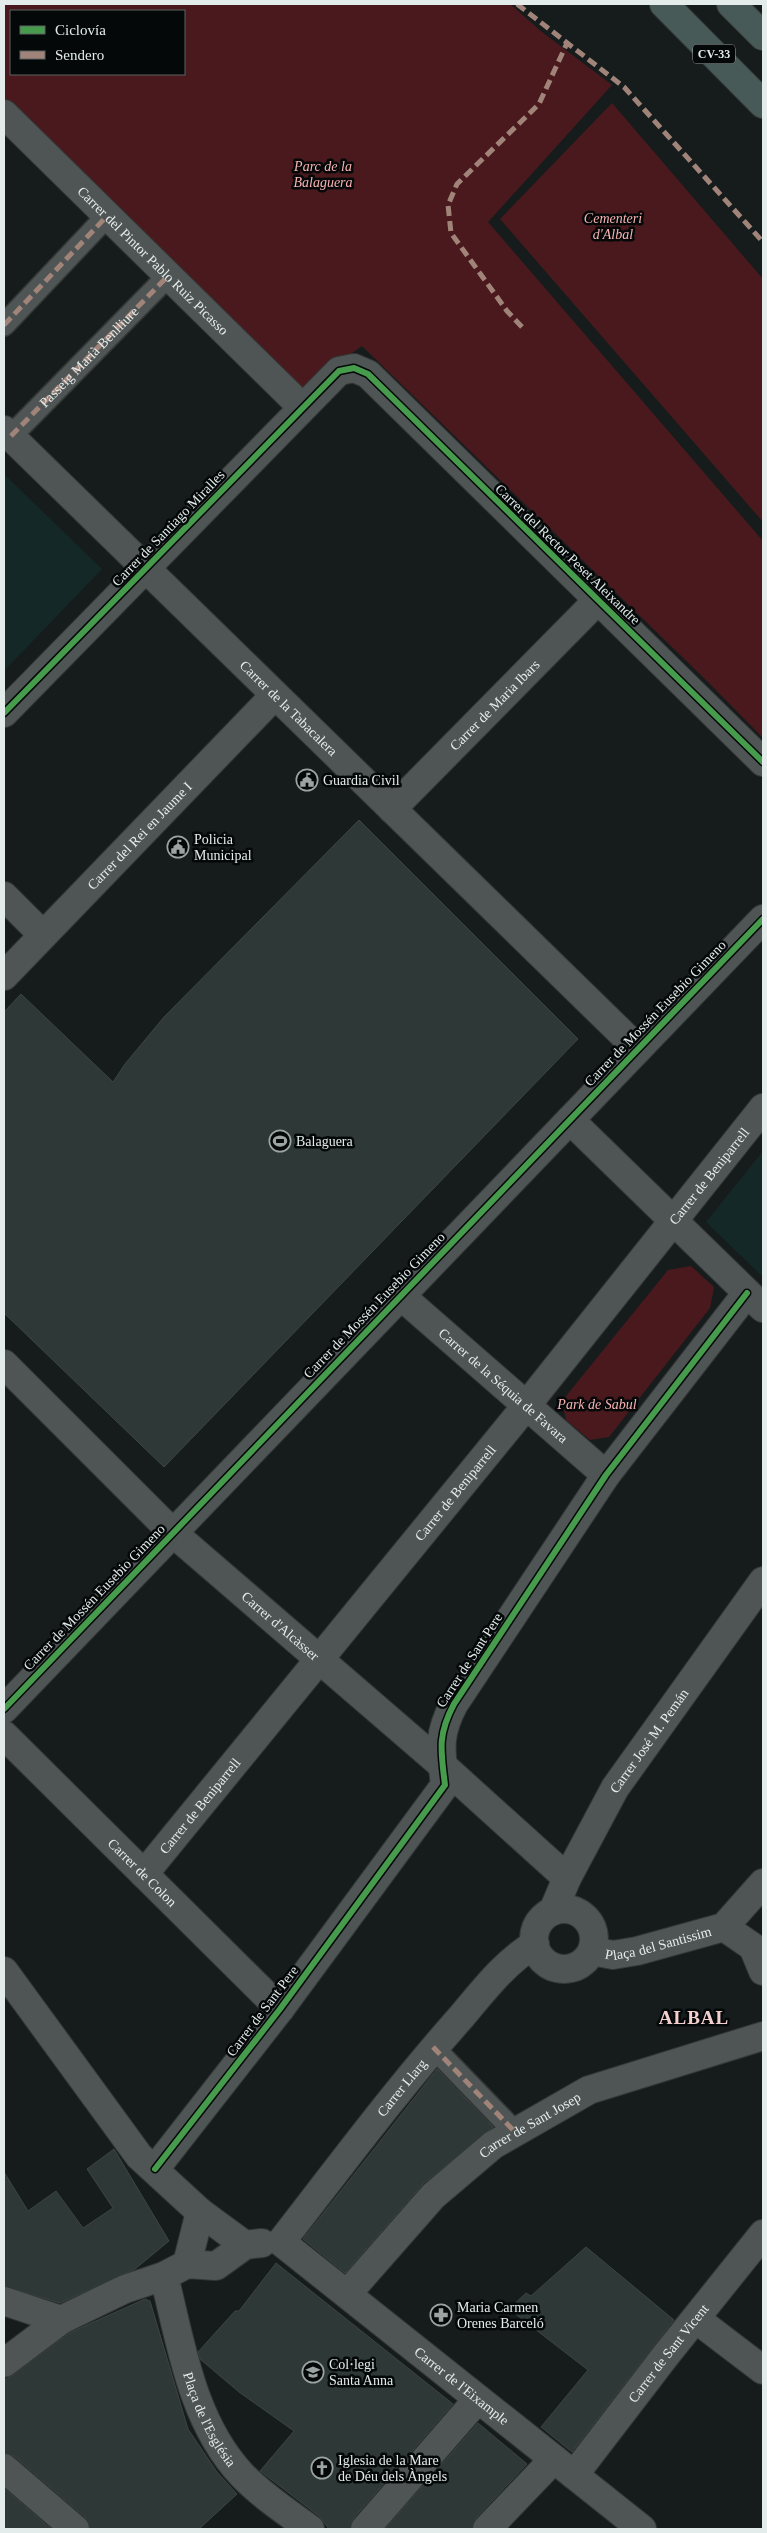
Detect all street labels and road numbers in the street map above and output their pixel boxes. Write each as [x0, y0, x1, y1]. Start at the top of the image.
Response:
road number: CV-33 [693, 44, 735, 64]
street label: Carrer del Pintor Pablo Ruiz Picasso [74, 184, 231, 338]
street label: Passeig Marià Benlliure [37, 304, 142, 410]
street label: Carrer de Santiago Miralles [109, 467, 228, 589]
street label: Carrer del Rector Peset Aleixandre [492, 481, 643, 628]
street label: Carrer de Maria Ibars [447, 657, 543, 754]
street label: Carrer de la Tabacalera [237, 658, 341, 760]
street label: Carrer del Rei en Jaume I [85, 779, 195, 893]
street label: Carrer de Mossén Eusebio Gimeno [582, 937, 729, 1089]
street label: Carrer de Beniparrell [666, 1125, 752, 1228]
street label: Carrer de Mossén Eusebio Gimeno [301, 1229, 448, 1381]
street label: Carrer de la Séquia de Favara [436, 1326, 571, 1447]
street label: Carrer de Beniparrell [412, 1442, 499, 1544]
street label: Carrer de Mossén Eusebio Gimeno [21, 1521, 168, 1673]
street label: Carrer d'Alcàsser [239, 1589, 322, 1664]
street label: Carrer de Sant Pere [433, 1610, 505, 1710]
street label: Carrer José M. Pemán [607, 1686, 692, 1796]
street label: Carrer de Beniparrell [157, 1755, 244, 1857]
street label: Carrer de Colon [105, 1836, 179, 1910]
street label: Plaça del Santissim [604, 1924, 713, 1963]
street label: Carrer de Sant Pere [224, 1963, 301, 2059]
street label: Carrer Llarg [374, 2056, 430, 2120]
street label: Carrer de Sant Josep [476, 2089, 583, 2161]
street label: Carrer de Sant Vicent [625, 2301, 712, 2406]
street label: Carrer de l'Eixample [411, 2344, 512, 2428]
street label: Plaça de l'Església [180, 2370, 239, 2470]

